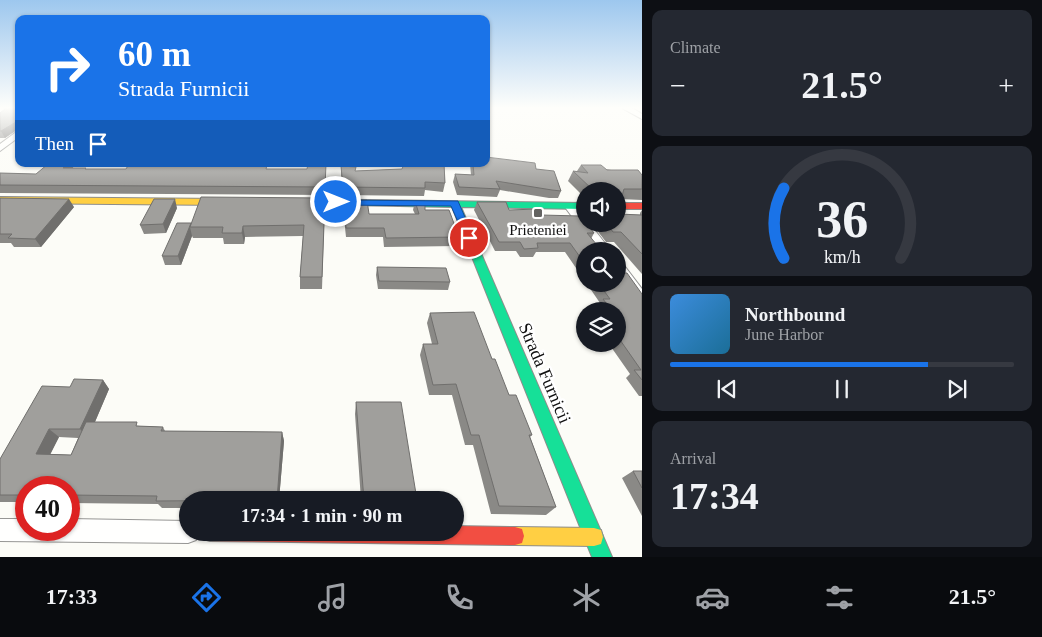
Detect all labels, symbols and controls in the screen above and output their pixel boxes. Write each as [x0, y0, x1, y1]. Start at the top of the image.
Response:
icon: right [35, 35, 100, 100]
text: 60 m [118, 35, 191, 74]
text: Climate [670, 39, 721, 56]
text: 21.5° [801, 64, 883, 106]
text: − [670, 70, 686, 101]
text: + [998, 70, 1014, 101]
text: Strada Furnicii [118, 76, 249, 101]
icon: arrive [84, 130, 112, 158]
text: Then [35, 133, 74, 154]
position arrow [309, 175, 361, 227]
map controls [576, 182, 626, 352]
button: sound [576, 182, 626, 232]
text: 36 [816, 191, 868, 248]
marker: Prieteniei [532, 207, 544, 219]
pin [448, 217, 490, 259]
place label: Prieteniei [509, 222, 567, 238]
icon: arrive [455, 224, 483, 252]
button: search [576, 242, 626, 292]
text: km/h [824, 247, 860, 267]
button: layers [576, 302, 626, 352]
text: Northbound [745, 304, 845, 325]
street label: Strada Furnicii [515, 320, 575, 426]
text: June Harbor [745, 326, 824, 343]
icon: previous [713, 375, 741, 403]
icon: pause [828, 375, 856, 403]
icon: next [943, 375, 971, 403]
text: Arrival [670, 450, 716, 467]
text: 17:34 [670, 475, 759, 517]
speed limit sign: 40 [15, 476, 80, 541]
text: 17:34 · 1 min · 90 m [241, 505, 402, 526]
icon: directions [189, 580, 224, 615]
icon: music [315, 580, 350, 615]
icon: phone [442, 580, 477, 615]
icon: climate [569, 580, 604, 615]
icon: car [695, 580, 730, 615]
icon: filters [822, 580, 857, 615]
text: 17:33 [46, 584, 97, 609]
text: 21.5° [949, 584, 996, 609]

